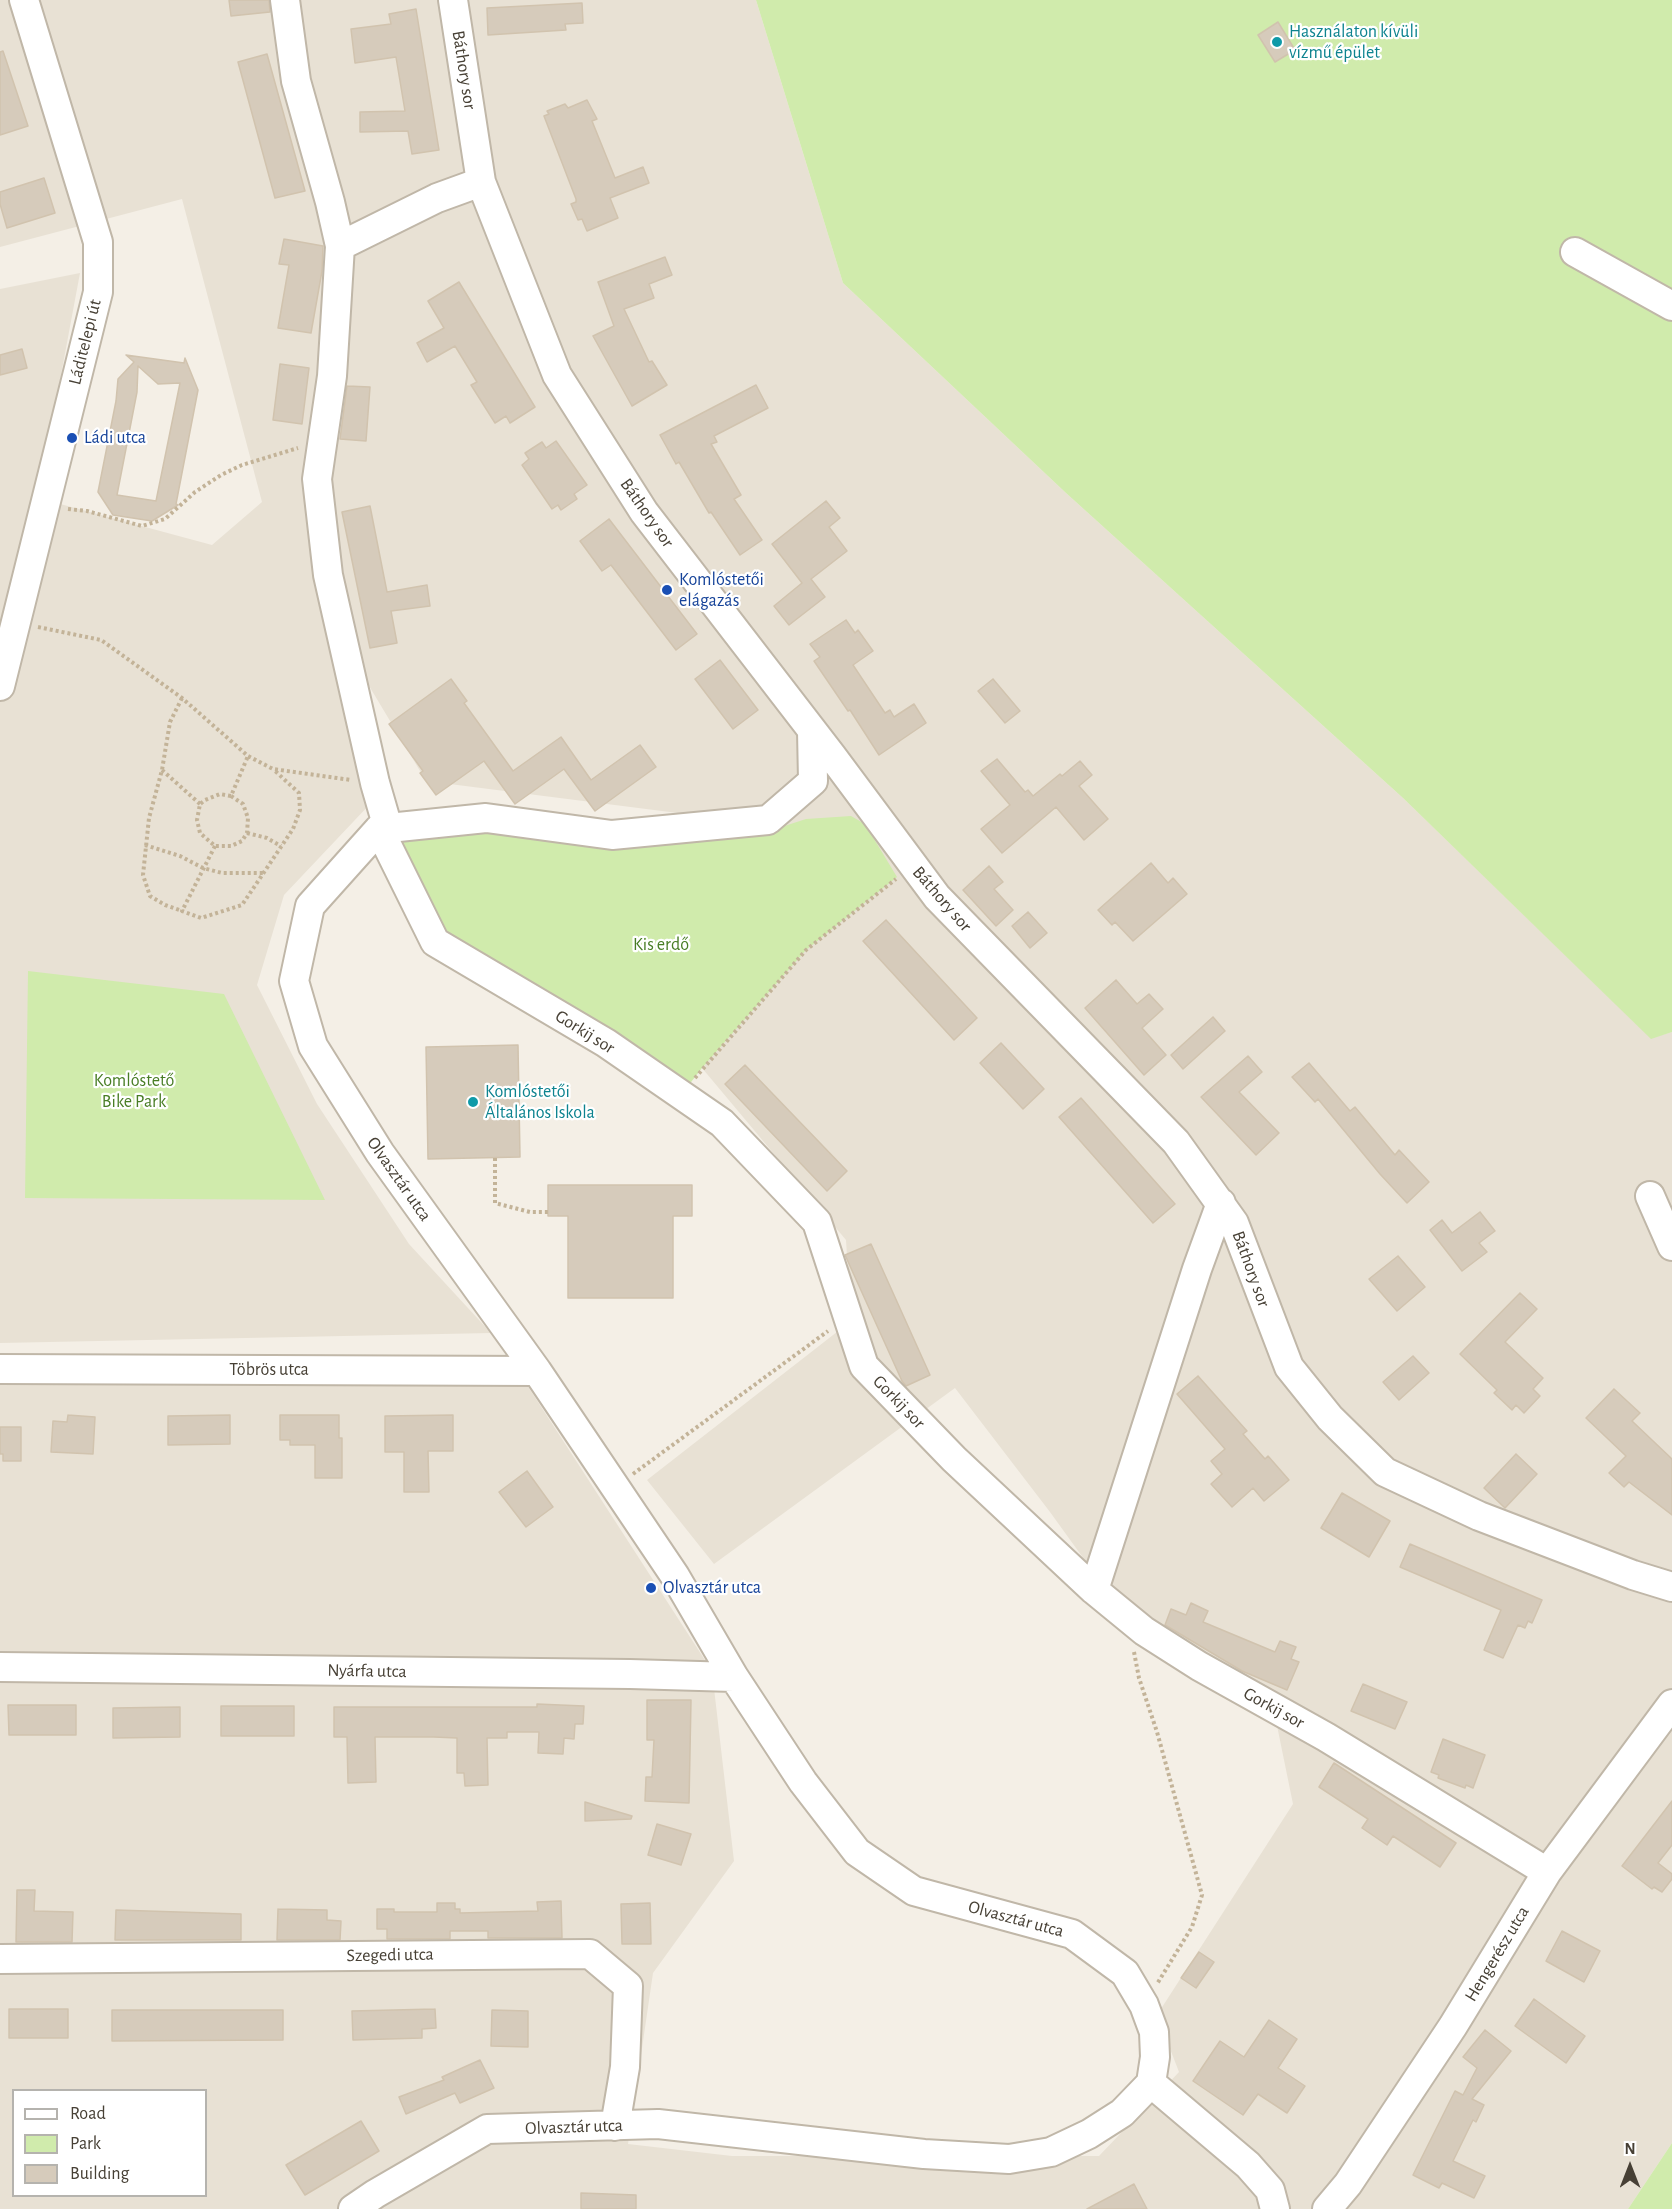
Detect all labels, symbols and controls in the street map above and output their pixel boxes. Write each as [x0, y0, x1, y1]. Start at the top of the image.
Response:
place label: Használaton kívüli vízmű épület [1289, 21, 1418, 63]
street label: Báthory sor [447, 29, 481, 111]
marker: Használaton kívüli vízmű épület [1270, 35, 1284, 49]
street label: Láditelepi út [64, 297, 106, 387]
place label: Ládi utca [84, 427, 146, 449]
marker: Ládi utca [65, 431, 79, 445]
street label: Báthory sor [615, 474, 679, 552]
place label: Komlóstetői elágazás [679, 569, 764, 612]
marker: Komlóstetői elágazás [660, 583, 674, 597]
street label: Báthory sor [908, 862, 976, 936]
park label: Kis erdő [633, 934, 689, 956]
street label: Gorkij sor [551, 1005, 619, 1059]
park label: Komlóstető Bike Park [94, 1070, 174, 1112]
place label: Komlóstetői Általános Iskola [485, 1081, 595, 1124]
marker: Komlóstetői Általános Iskola [466, 1095, 480, 1109]
street label: Olvasztár utca [362, 1133, 436, 1225]
street label: Báthory sor [1227, 1228, 1275, 1310]
street label: Töbrös utca [229, 1359, 309, 1381]
street label: Gorkij sor [868, 1371, 930, 1433]
place label: Olvasztár utca [663, 1577, 761, 1599]
marker: Olvasztár utca [644, 1581, 658, 1595]
street label: Nyárfa utca [327, 1660, 407, 1682]
street label: Gorkij sor [1240, 1682, 1308, 1734]
street label: Olvasztár utca [966, 1896, 1066, 1942]
street label: Hengerész utca [1460, 1902, 1534, 2006]
street label: Szegedi utca [346, 1943, 434, 1967]
legend [12, 2089, 207, 2197]
text: Road [70, 2105, 106, 2123]
street label: Olvasztár utca [525, 2114, 623, 2140]
text: Park [70, 2135, 101, 2153]
north arrow [1600, 2137, 1660, 2197]
text: N [1624, 2141, 1636, 2157]
text: Building [70, 2165, 129, 2183]

